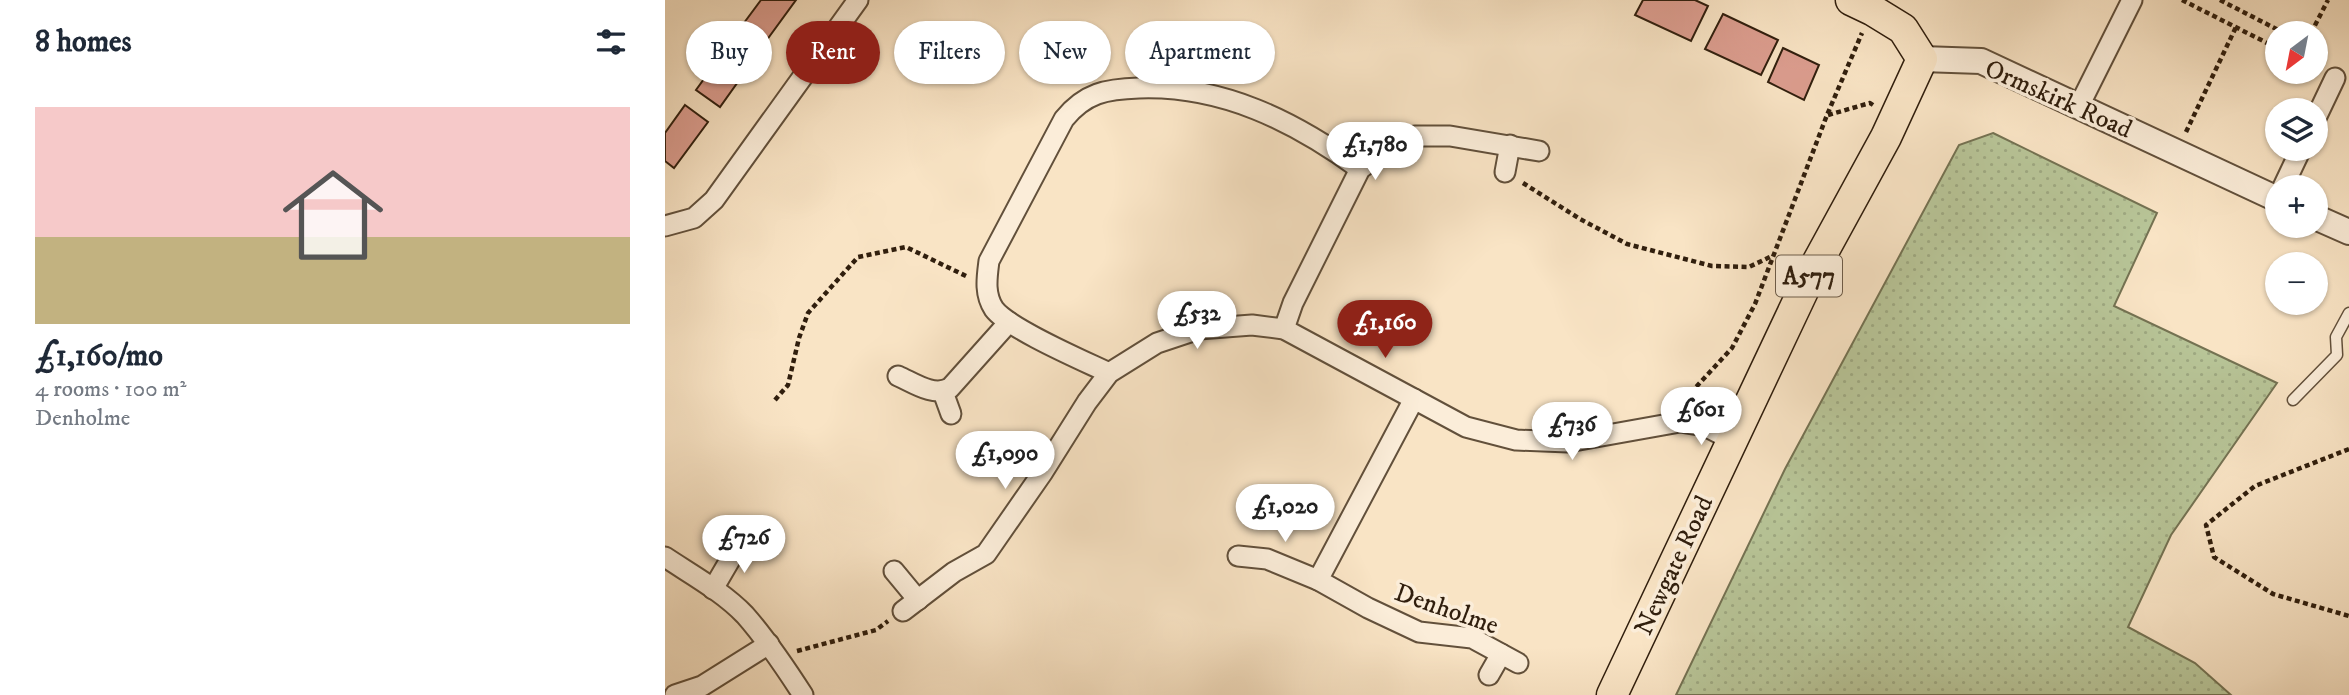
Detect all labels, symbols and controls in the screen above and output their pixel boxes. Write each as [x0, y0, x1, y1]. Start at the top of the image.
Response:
chip: Buy [686, 21, 772, 84]
chip: Rent [786, 21, 880, 84]
chip: Filters [894, 21, 1005, 84]
chip: New [1019, 21, 1111, 84]
chip: Apartment [1125, 21, 1275, 84]
north arrow [2265, 21, 2327, 84]
map controls [2265, 21, 2328, 315]
icon: filters [592, 23, 630, 61]
text: 8 homes [35, 24, 132, 61]
street label: Ormskirk Road [1980, 52, 2137, 147]
button: layers [2265, 98, 2328, 161]
pin: £1,780 [1318, 122, 1432, 182]
text: £1,780 [1342, 130, 1408, 159]
icon: home [270, 152, 396, 278]
button: + [2265, 175, 2328, 238]
button: − [2265, 252, 2328, 315]
road number: A577 [1776, 256, 1842, 296]
pin: £532 [1156, 292, 1238, 351]
text: £532 [1173, 299, 1221, 328]
pin: £1,160 [1328, 300, 1442, 360]
text: £1,160 [1353, 308, 1417, 337]
text: £1,160/mo [35, 338, 163, 375]
text: 4 rooms · 100 m² [35, 375, 187, 404]
pin: £601 [1660, 388, 1742, 447]
text: £601 [1677, 395, 1725, 424]
pin: £736 [1531, 402, 1613, 462]
text: Denholme [35, 404, 130, 433]
text: £736 [1548, 410, 1596, 439]
pin: £1,090 [948, 432, 1062, 491]
text: £1,090 [972, 439, 1038, 468]
pin: £1,020 [1228, 484, 1342, 544]
street label: Newgate Road [1628, 490, 1721, 641]
text: £1,020 [1252, 492, 1318, 521]
pin: £726 [703, 516, 785, 575]
text: £726 [718, 523, 770, 552]
street label: Denholme [1390, 576, 1503, 643]

